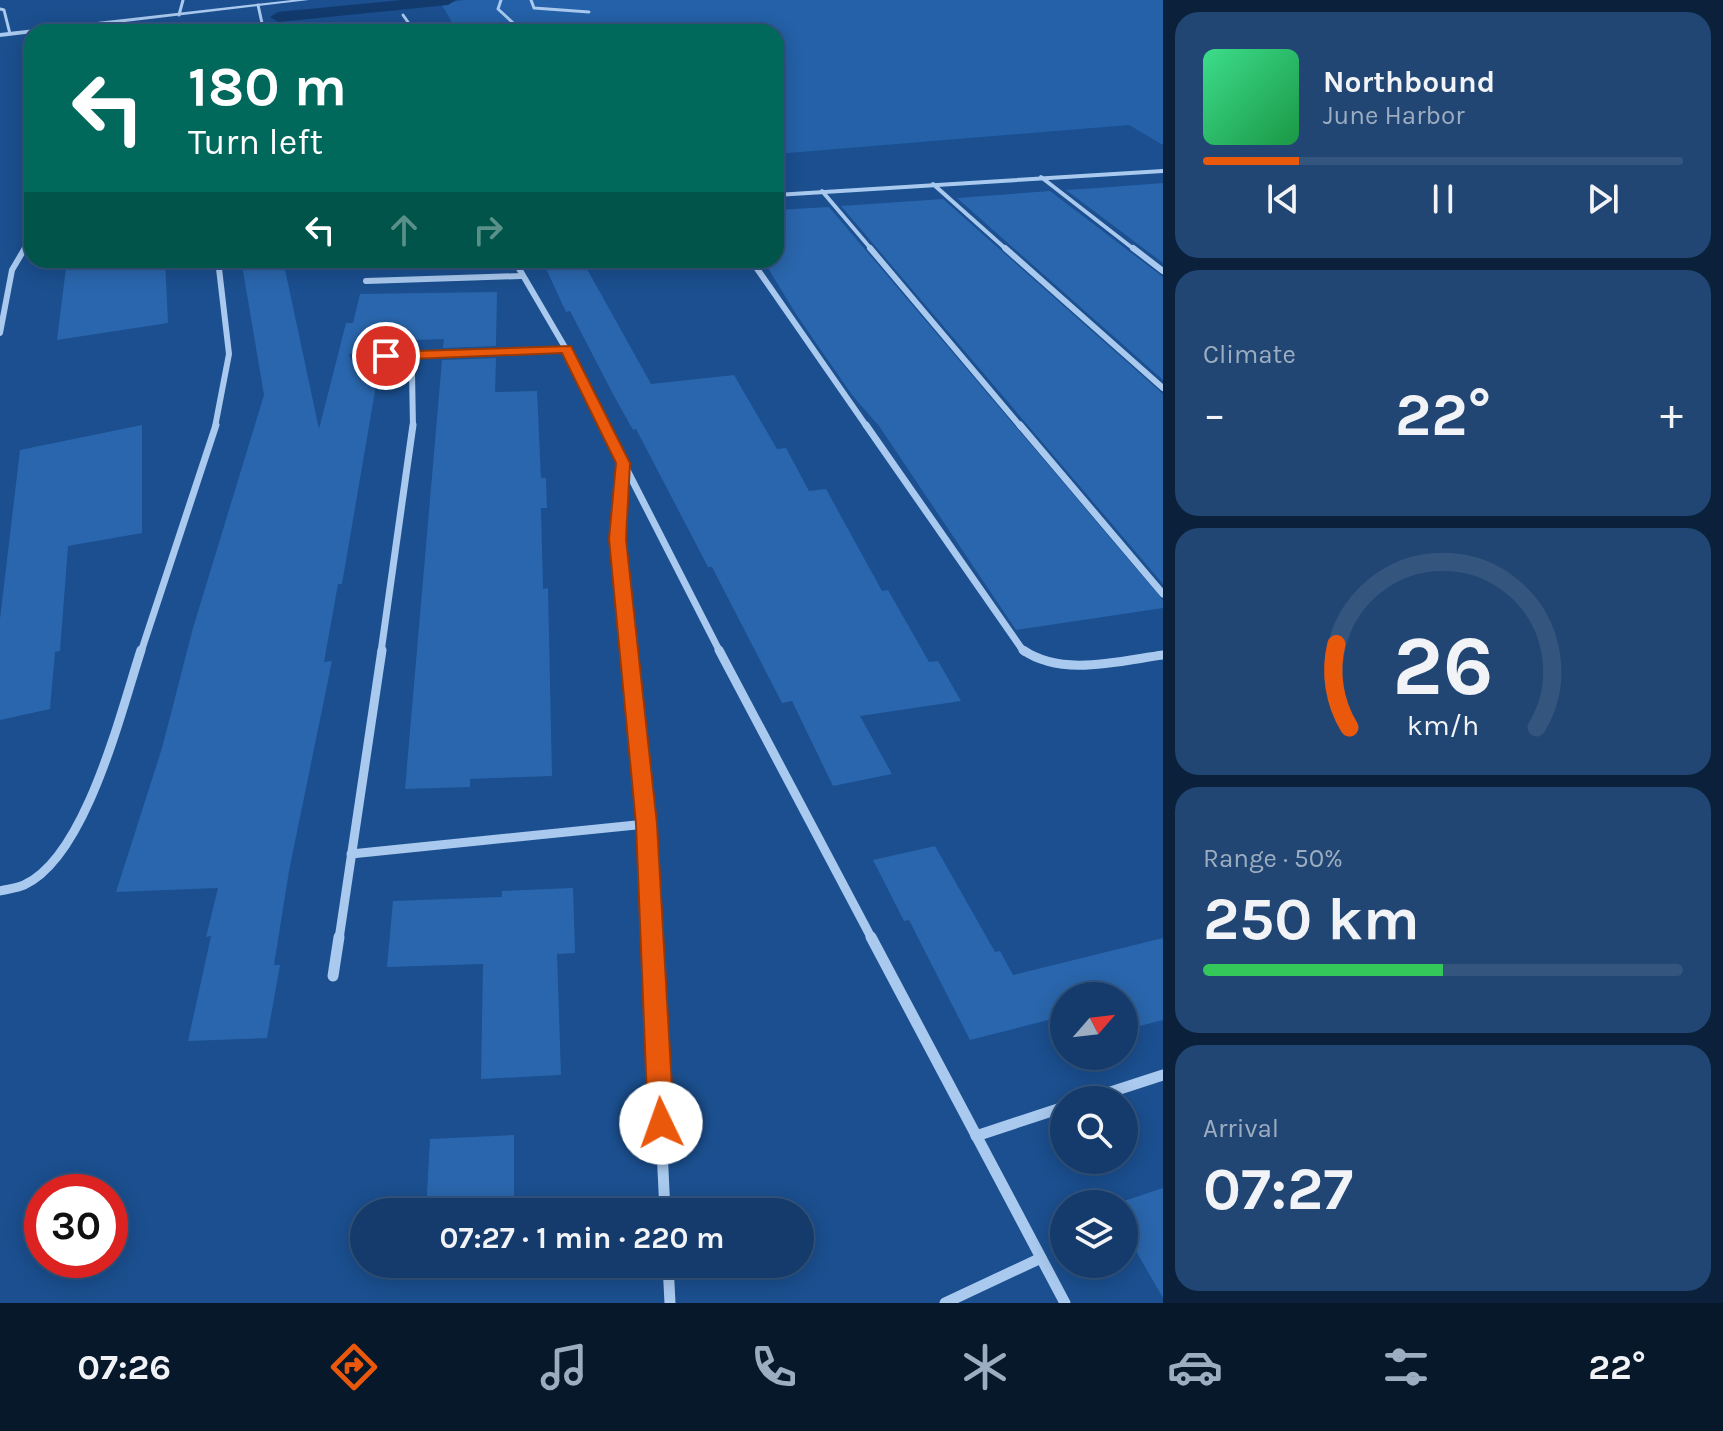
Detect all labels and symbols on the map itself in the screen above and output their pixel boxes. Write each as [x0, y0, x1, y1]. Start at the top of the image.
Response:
pin [352, 322, 420, 390]
north arrow [1050, 982, 1138, 1070]
position arrow [619, 1081, 703, 1165]
speed limit sign: 30 [24, 1174, 128, 1278]

